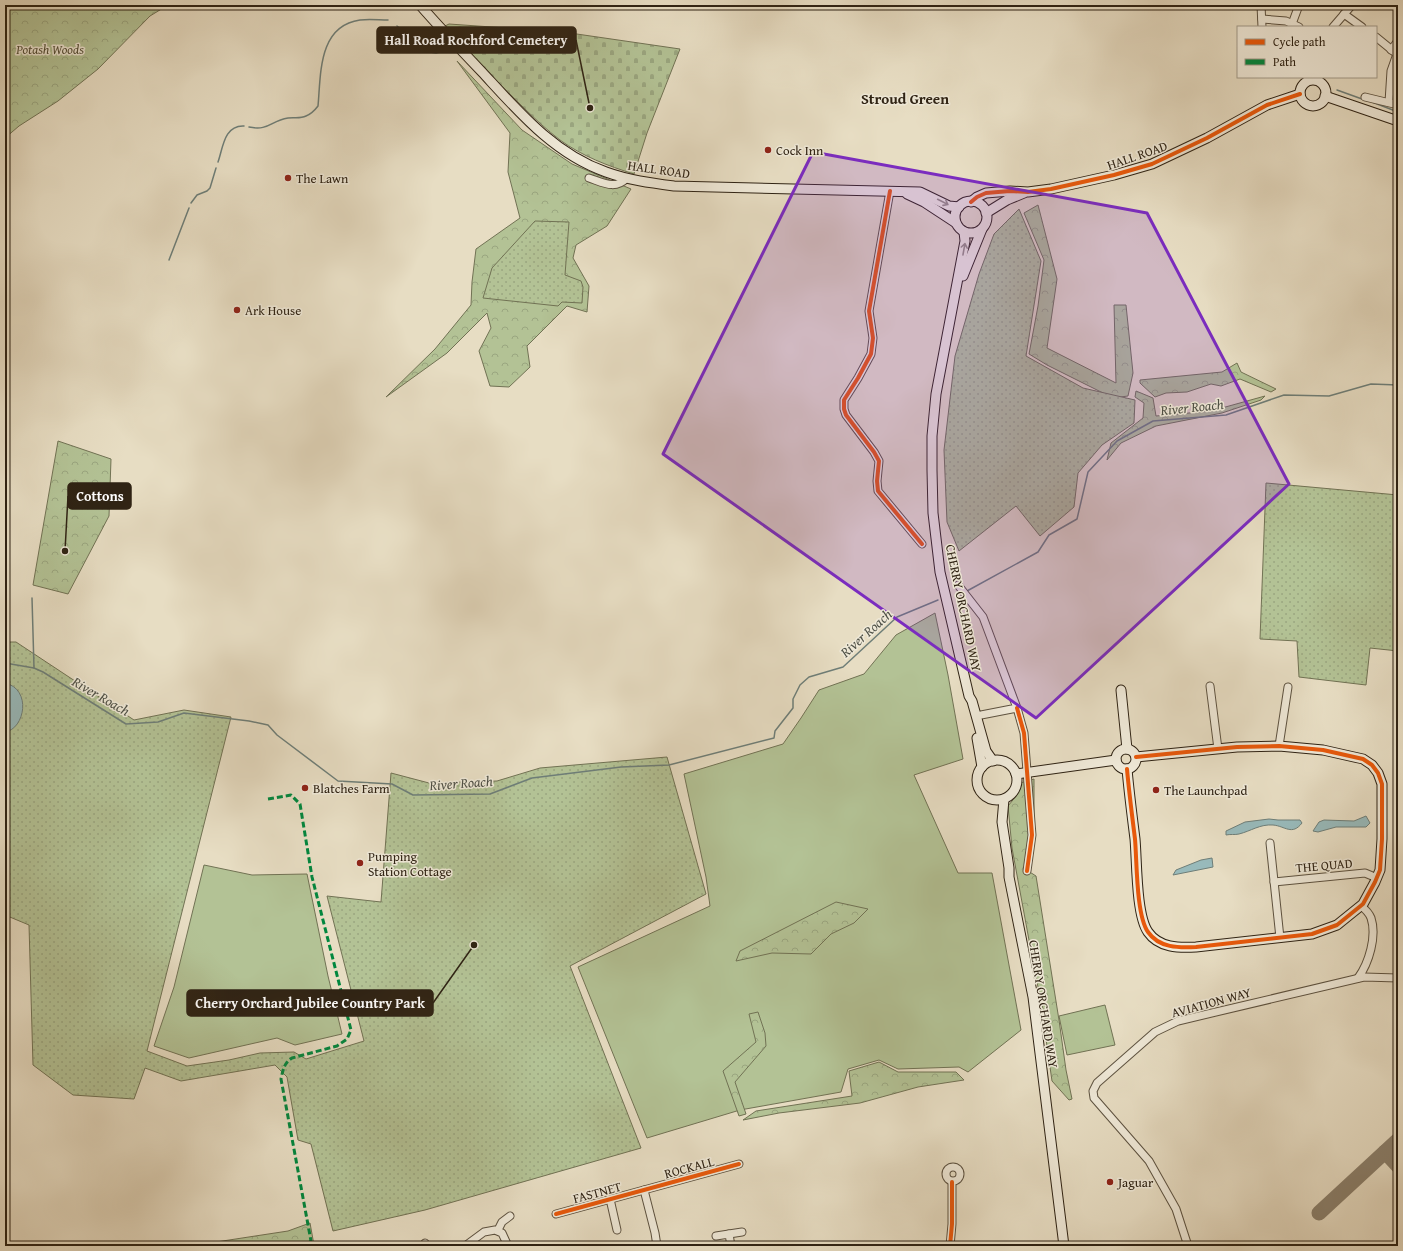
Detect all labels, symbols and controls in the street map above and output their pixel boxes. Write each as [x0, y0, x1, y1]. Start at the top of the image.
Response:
legend [1237, 26, 1377, 78]
callout: Hall Road Rochford Cemetery [377, 27, 576, 53]
text: Hall Road Rochford Cemetery [385, 30, 568, 50]
text: Cycle path [1273, 33, 1326, 50]
park label: Potash Woods [15, 40, 84, 59]
text: Path [1273, 53, 1296, 70]
district label: Stroud Green [861, 88, 949, 109]
street label: HALL ROAD [1104, 136, 1170, 175]
place label: Cock Inn [776, 141, 824, 160]
marker: Cock Inn [763, 145, 773, 155]
street label: HALL ROAD [626, 156, 691, 183]
place label: The Lawn [296, 169, 349, 188]
marker: The Lawn [283, 173, 293, 183]
one-way arrow [937, 199, 949, 207]
one-way arrow [960, 242, 968, 255]
place label: Ark House [245, 301, 301, 320]
marker: Ark House [232, 305, 242, 315]
water label: River Roach [1158, 394, 1225, 420]
callout: Cottons [68, 483, 131, 509]
text: Cottons [76, 486, 124, 506]
street label: CHERRY ORCHARD WAY [941, 543, 986, 674]
water label: River Roach [835, 604, 896, 662]
water label: River Roach [68, 671, 133, 721]
water label: River Roach [428, 771, 493, 795]
place label: Blatches Farm [313, 779, 390, 798]
place label: The Launchpad [1164, 781, 1247, 800]
marker: Blatches Farm [300, 783, 310, 793]
marker: The Launchpad [1151, 785, 1161, 795]
place label: Pumping Station Cottage [368, 847, 452, 881]
street label: THE QUAD [1295, 854, 1353, 877]
marker: Pumping Station Cottage [355, 858, 365, 868]
street label: CHERRY ORCHARD WAY [1024, 939, 1063, 1070]
street label: AVIATION WAY [1169, 983, 1253, 1022]
callout: Cherry Orchard Jubilee Country Park [187, 990, 433, 1016]
text: Cherry Orchard Jubilee Country Park [195, 993, 426, 1013]
street label: ROCKALL [662, 1152, 717, 1183]
place label: Jaguar [1116, 1173, 1154, 1192]
street label: FASTNET [571, 1177, 624, 1208]
marker: Jaguar [1105, 1177, 1115, 1187]

